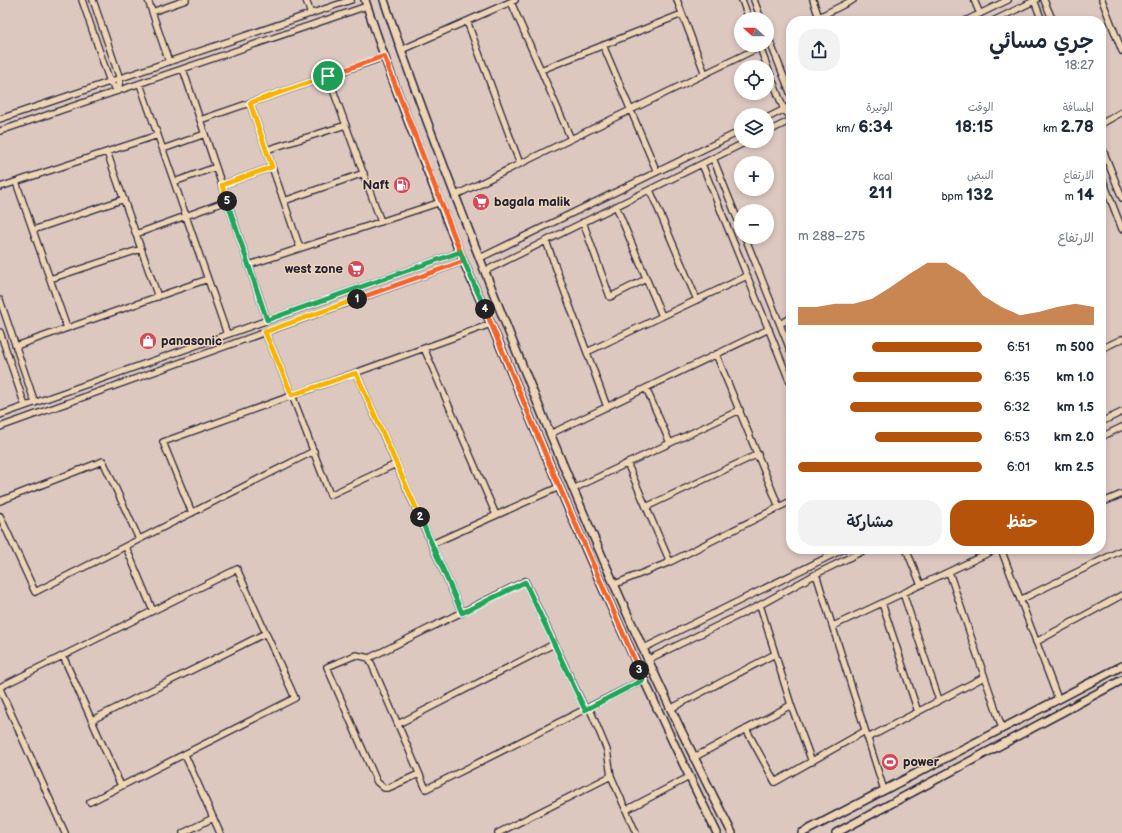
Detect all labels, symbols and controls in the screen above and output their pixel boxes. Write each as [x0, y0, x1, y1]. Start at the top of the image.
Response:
north arrow [734, 12, 774, 52]
map controls [734, 12, 774, 244]
text: جري مسائي [989, 28, 1094, 55]
button: share [798, 29, 840, 71]
text: 18:27 [1065, 57, 1094, 73]
pin [311, 59, 345, 93]
button: locate [734, 60, 774, 100]
icon: arrive [317, 65, 339, 87]
text: الوتيرة [866, 101, 893, 114]
text: الوقت [968, 101, 993, 114]
text: المسافة [1063, 101, 1094, 114]
button: layers [734, 108, 774, 148]
text: 6:34 [858, 117, 893, 137]
text: 18:15 [955, 117, 993, 137]
text: 2.78 [1060, 117, 1094, 137]
text: /km [836, 122, 858, 135]
text: km [1043, 122, 1060, 135]
button: + [734, 156, 774, 196]
text: النبض [967, 169, 993, 182]
text: الارتفاع [1063, 169, 1094, 182]
text: kcal [873, 170, 893, 183]
fuel station icon: Naft [392, 175, 412, 195]
place label: Naft [363, 177, 390, 193]
text: 211 [869, 183, 893, 203]
text: 132 [966, 185, 993, 205]
text: 14 [1077, 185, 1094, 205]
text: bpm [941, 190, 966, 203]
text: m [1065, 190, 1077, 203]
pin: 5 [217, 191, 237, 211]
supermarket icon: bagala malik [471, 192, 491, 212]
text: 5 [224, 194, 230, 207]
place label: bagala malik [494, 194, 570, 210]
button: − [734, 204, 774, 244]
text: 275–288 m [798, 228, 865, 244]
text: الارتفاع [1058, 230, 1094, 246]
supermarket icon: west zone [346, 259, 366, 279]
place label: west zone [285, 261, 344, 277]
pin: 1 [347, 289, 367, 309]
text: 1 [355, 292, 359, 305]
pin: 4 [475, 299, 495, 319]
text: 4 [482, 302, 488, 315]
shop icon: panasonic [138, 331, 158, 351]
place label: panasonic [161, 333, 222, 349]
text: 6:51 [1007, 339, 1030, 355]
text: 500 m [1056, 339, 1094, 355]
text: 6:35 [1004, 369, 1030, 385]
text: 1.0 km [1056, 369, 1094, 385]
text: 6:32 [1004, 399, 1030, 415]
text: 1.5 km [1057, 399, 1094, 415]
text: 6:53 [1004, 429, 1030, 445]
text: 2.0 km [1054, 429, 1094, 445]
text: 6:01 [1007, 459, 1030, 475]
text: 2.5 km [1054, 459, 1094, 475]
button: مشاركة [798, 500, 942, 546]
button: حفظ [950, 500, 1094, 546]
pin: 2 [410, 507, 430, 527]
text: 2 [417, 510, 423, 523]
pin: 3 [629, 660, 649, 680]
text: 3 [636, 663, 642, 676]
sports icon: power [880, 752, 900, 772]
place label: power [903, 754, 940, 770]

